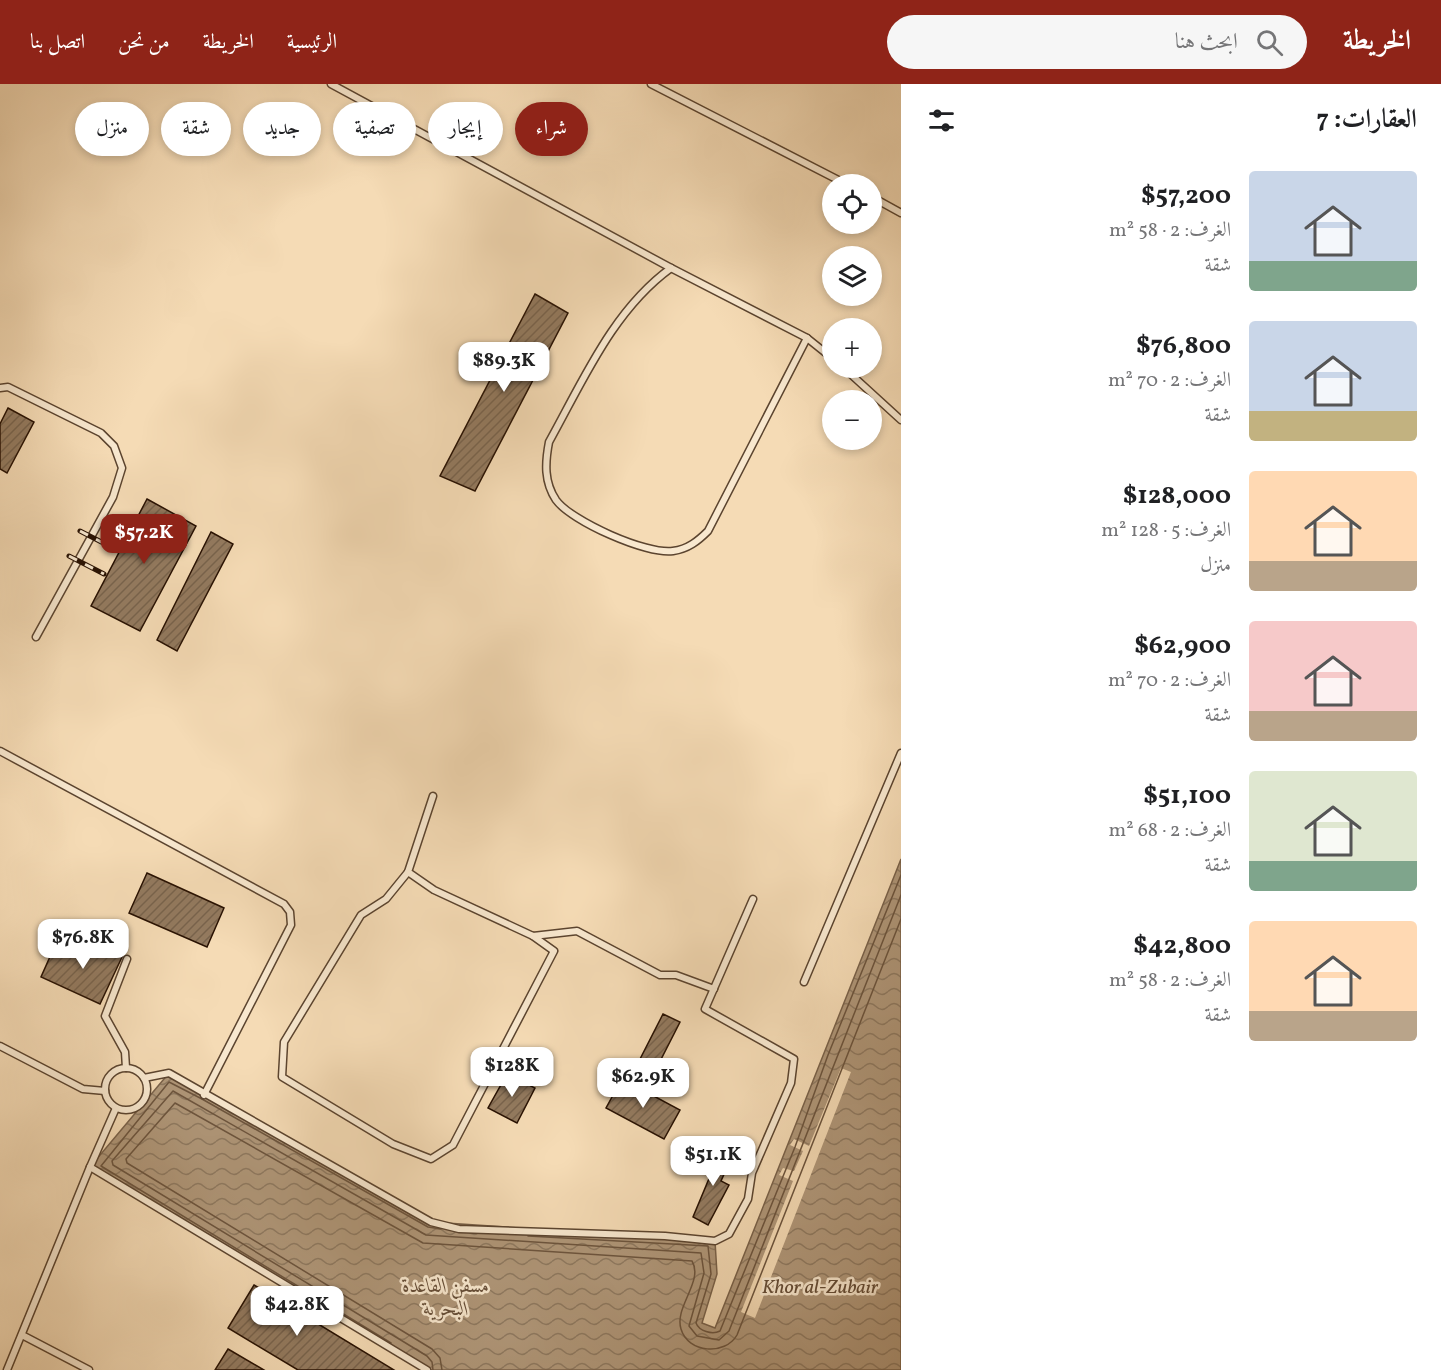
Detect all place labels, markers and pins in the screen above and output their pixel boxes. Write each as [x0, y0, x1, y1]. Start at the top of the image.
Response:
pin: $89.3K [455, 342, 553, 393]
pin: $57.2K [95, 514, 193, 565]
pin: $76.8K [34, 919, 132, 970]
pin: $128K [470, 1047, 554, 1098]
pin: $62.9K [594, 1058, 692, 1109]
pin: $51.1K [664, 1136, 762, 1187]
pin: $42.8K [248, 1286, 346, 1337]

